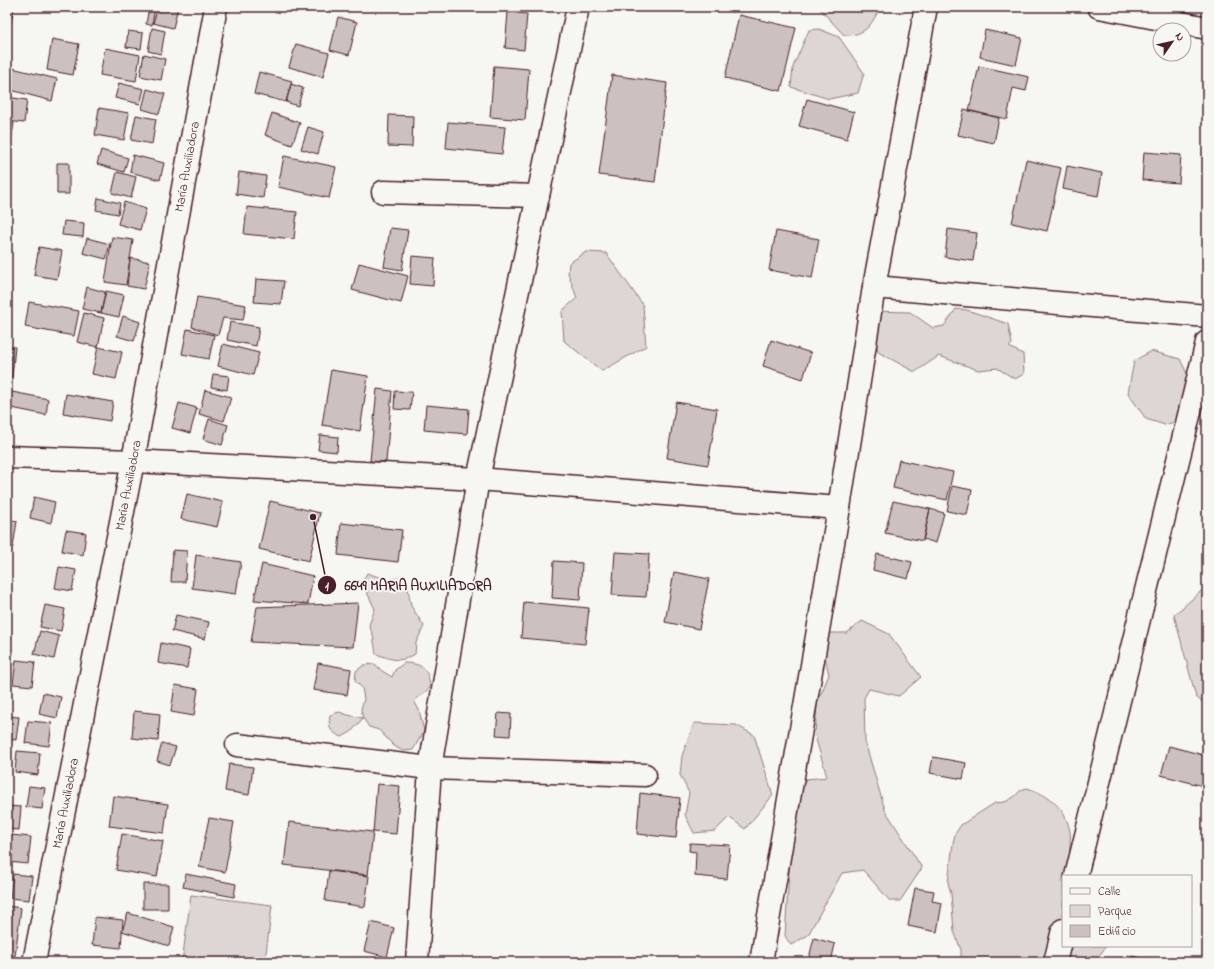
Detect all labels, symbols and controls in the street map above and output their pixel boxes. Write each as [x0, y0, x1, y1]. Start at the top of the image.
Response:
north arrow [1152, 22, 1192, 62]
text: N [1171, 29, 1188, 45]
street label: María Auxiliadora [169, 120, 204, 213]
street label: María Auxiliadora [110, 438, 146, 532]
callout: 6649 MARIA AUXILIADORA [317, 572, 500, 598]
text: 6649 MARIA AUXILIADORA [344, 576, 492, 597]
text: 1 [325, 578, 329, 596]
street label: María Auxiliadora [47, 756, 84, 850]
legend [1062, 875, 1192, 947]
text: Calle [1098, 883, 1121, 901]
text: Parque [1098, 903, 1132, 921]
text: Edificio [1098, 923, 1136, 941]

